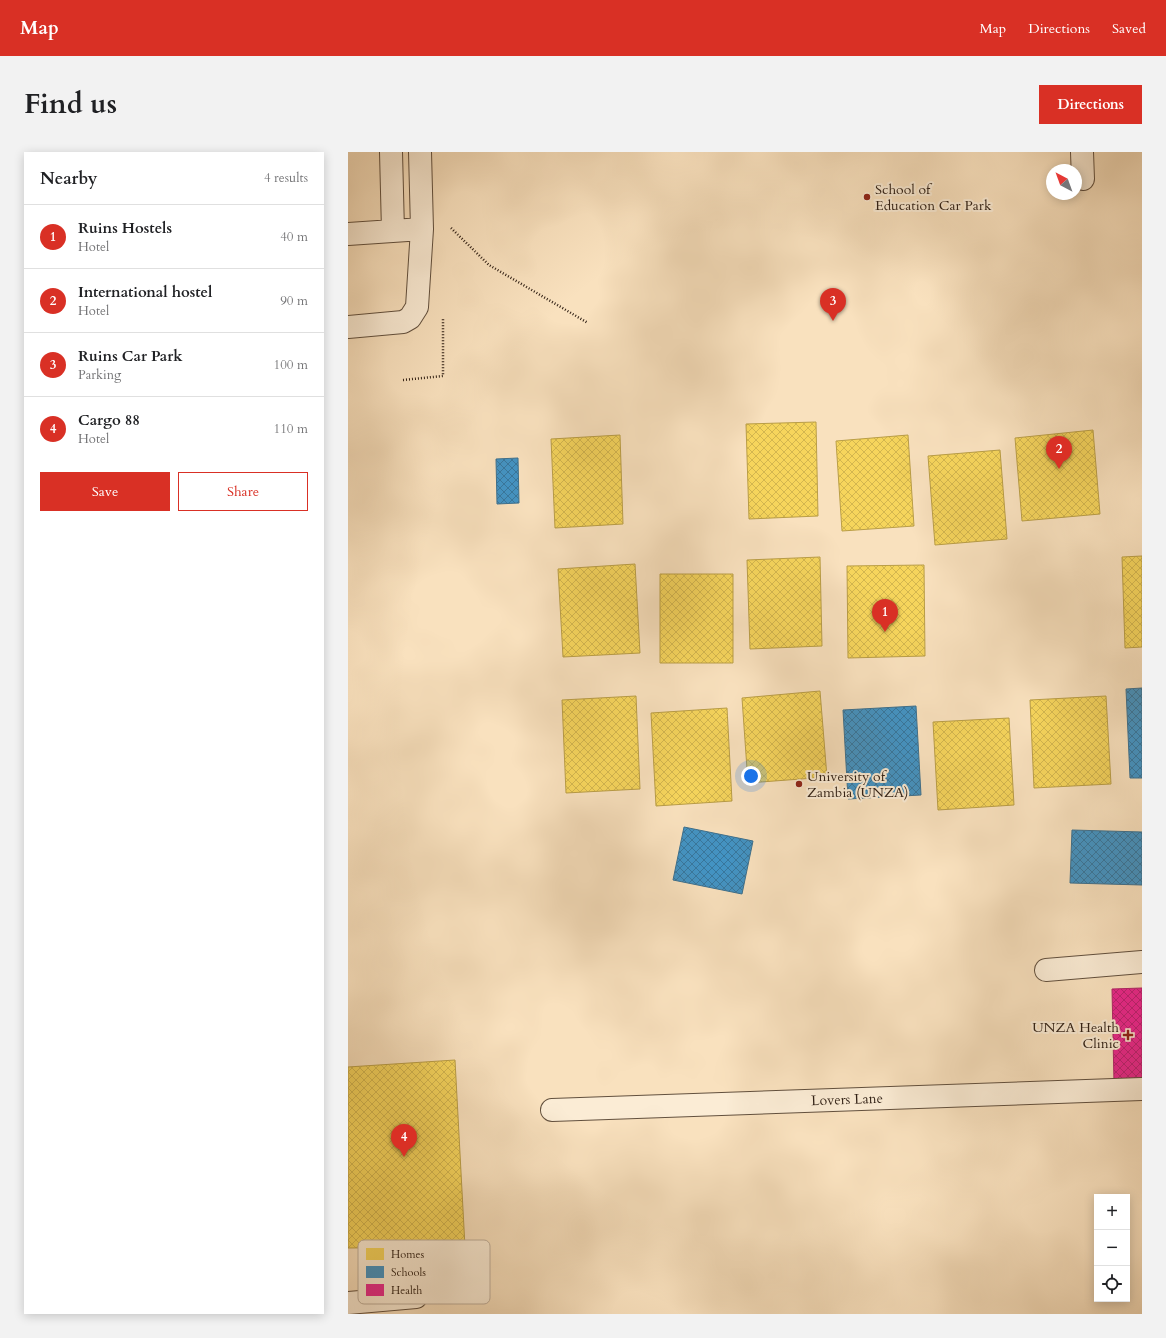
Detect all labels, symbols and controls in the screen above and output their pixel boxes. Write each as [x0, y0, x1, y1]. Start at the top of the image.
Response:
text: Map [20, 15, 59, 41]
text: Map [980, 19, 1006, 38]
text: Directions [1028, 19, 1090, 38]
text: Saved [1112, 19, 1146, 38]
text: Find us [24, 85, 117, 123]
button: Directions [1039, 85, 1142, 124]
north arrow [1046, 164, 1082, 200]
text: Nearby [40, 167, 97, 190]
text: 4 results [264, 169, 308, 187]
place label: School of Education Car Park [875, 180, 992, 215]
marker: School of Education Car Park [862, 192, 872, 202]
text: Ruins Hostels [78, 218, 172, 238]
text: 1 [50, 228, 56, 246]
text: 40 m [280, 228, 308, 246]
text: Hotel [78, 238, 109, 256]
text: International hostel [78, 282, 212, 302]
pin: 3 [820, 288, 846, 321]
text: 2 [50, 292, 56, 310]
text: 90 m [280, 292, 308, 310]
text: Hotel [78, 302, 109, 320]
text: Ruins Car Park [78, 346, 183, 366]
text: 3 [50, 356, 56, 374]
text: 100 m [274, 356, 308, 374]
text: Parking [78, 366, 121, 384]
text: Cargo 88 [78, 410, 140, 430]
text: 4 [50, 420, 56, 438]
text: 110 m [274, 420, 308, 438]
text: Hotel [78, 430, 109, 448]
pin: 2 [1046, 436, 1072, 469]
button: Save [40, 472, 170, 511]
button: Share [178, 472, 308, 511]
pin: 1 [872, 599, 898, 632]
your location [741, 766, 761, 786]
place label: University of Zambia (UNZA) [807, 767, 908, 802]
marker: University of Zambia (UNZA) [794, 779, 804, 789]
place label: UNZA Health Clinic [1032, 1018, 1119, 1053]
marker: UNZA Health Clinic [1122, 1029, 1134, 1041]
street label: Lovers Lane [811, 1089, 883, 1110]
pin: 4 [391, 1124, 417, 1157]
map controls [1094, 1194, 1130, 1302]
button: + [1094, 1194, 1130, 1230]
button: − [1094, 1230, 1130, 1266]
legend [358, 1240, 490, 1304]
text: Homes [391, 1247, 424, 1262]
text: Schools [391, 1265, 426, 1280]
button: locate [1094, 1266, 1130, 1302]
text: Health [391, 1283, 422, 1298]

